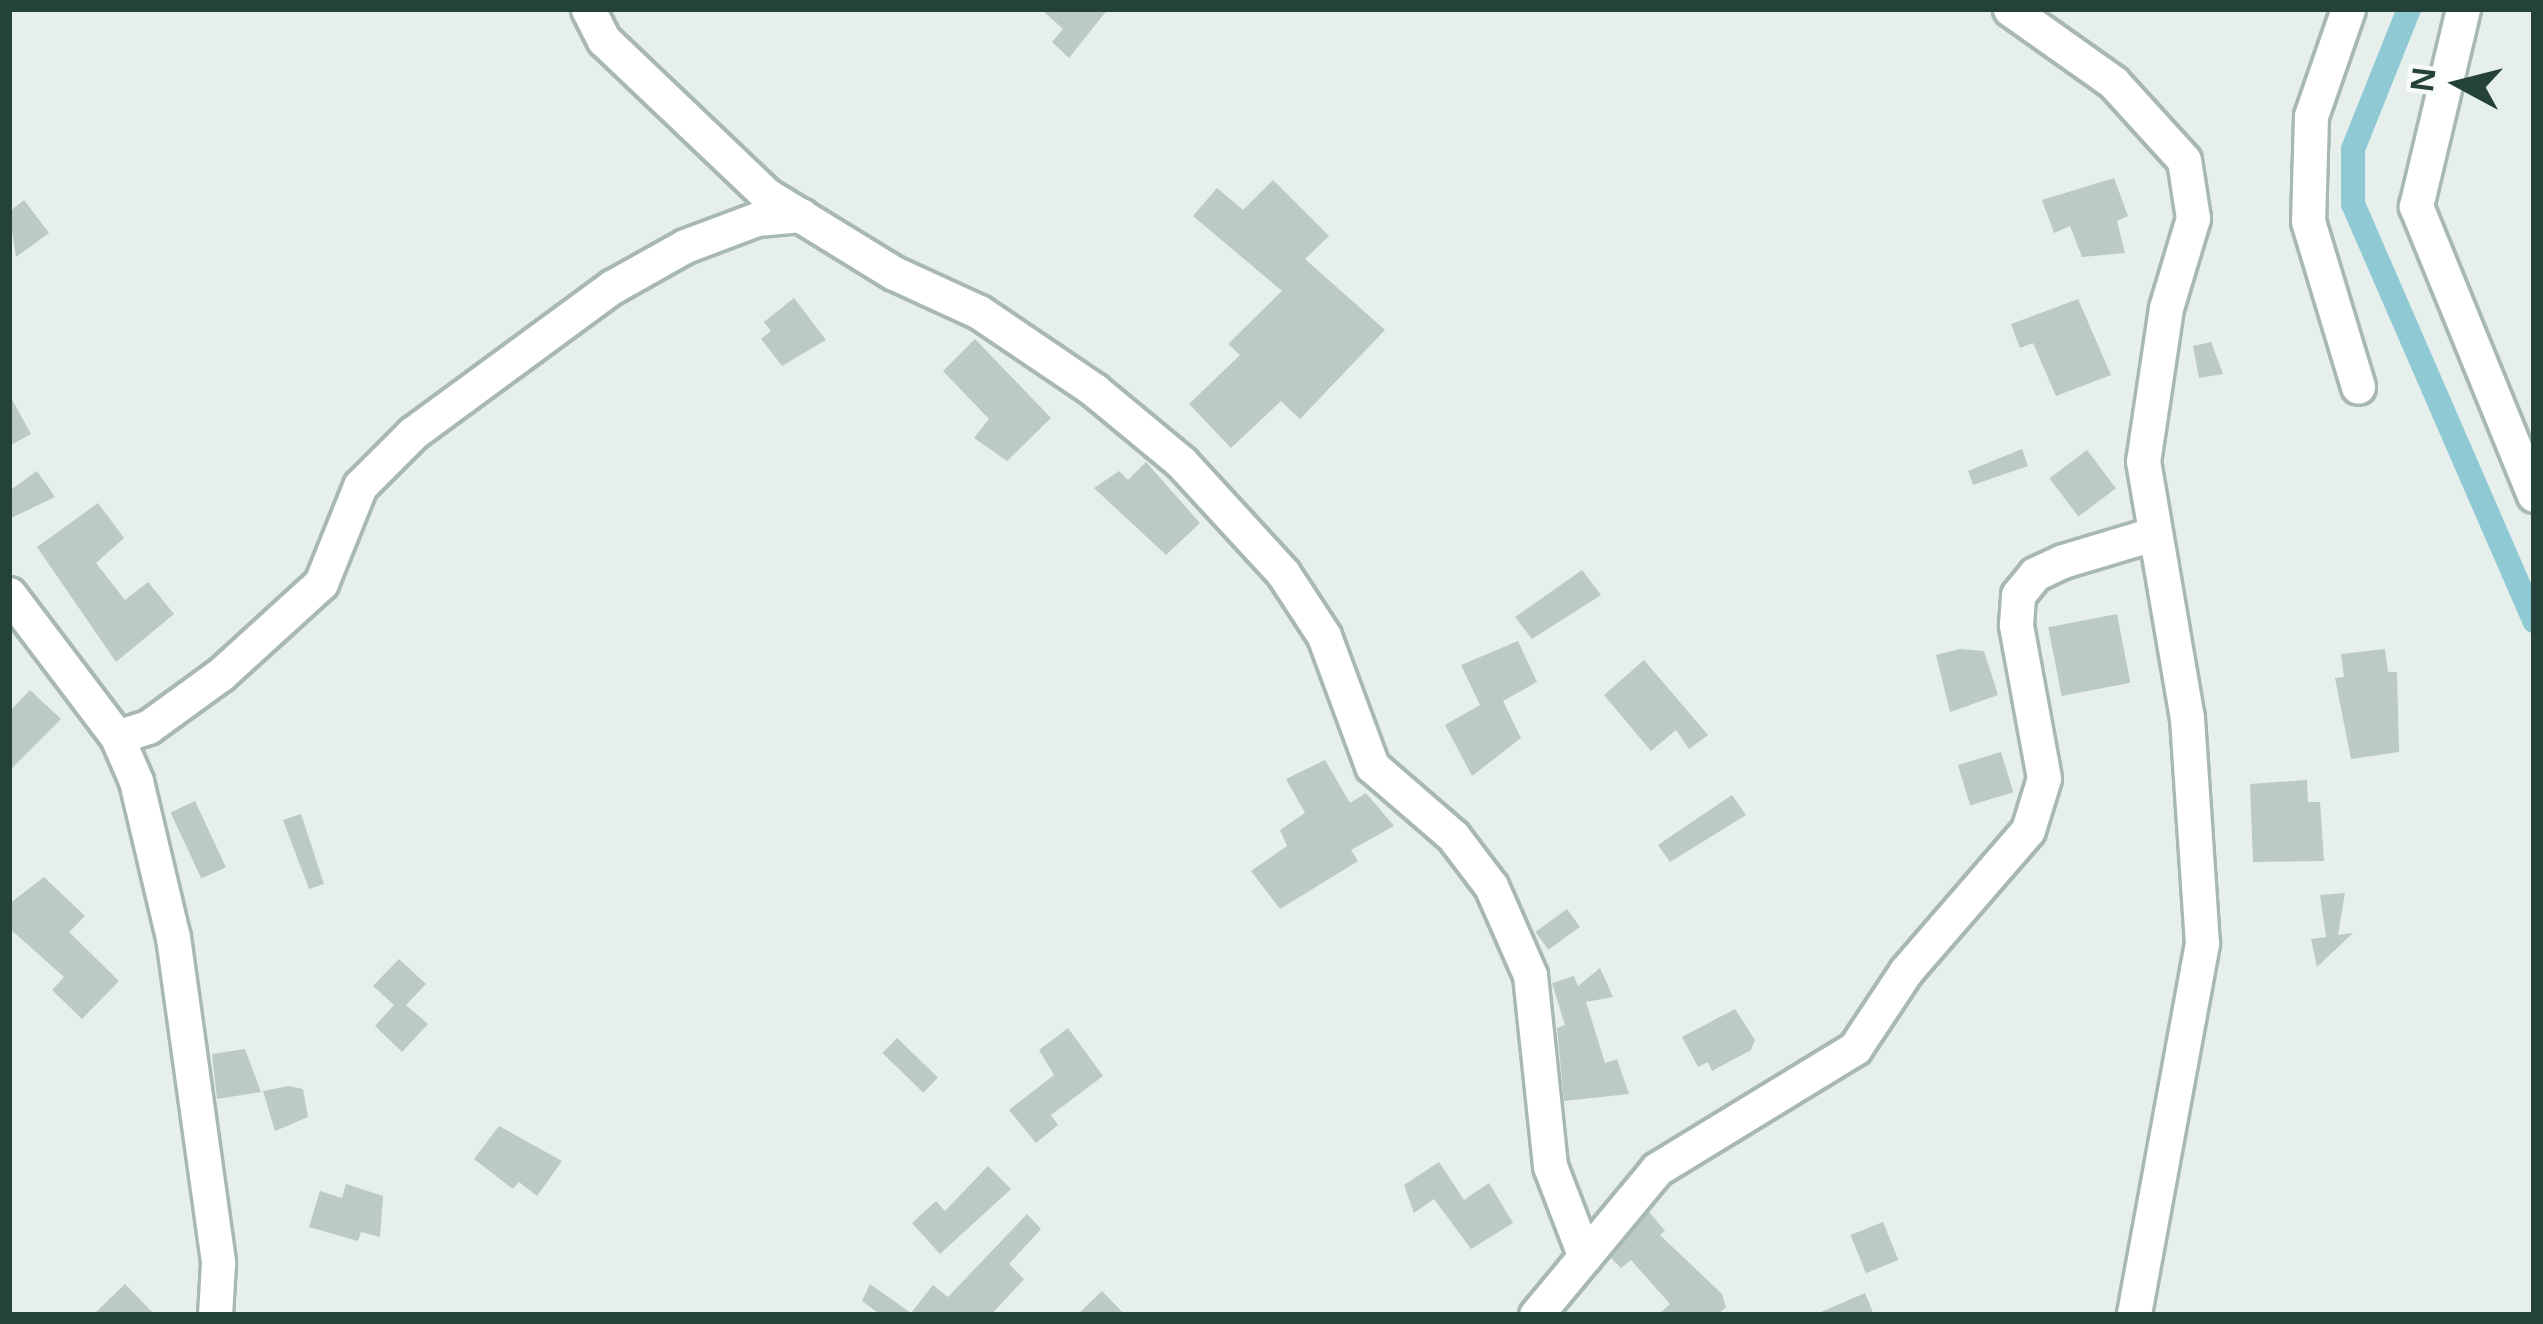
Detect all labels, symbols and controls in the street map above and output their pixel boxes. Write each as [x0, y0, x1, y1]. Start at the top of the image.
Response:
north arrow [2399, 24, 2519, 144]
text: N [2403, 65, 2443, 94]

